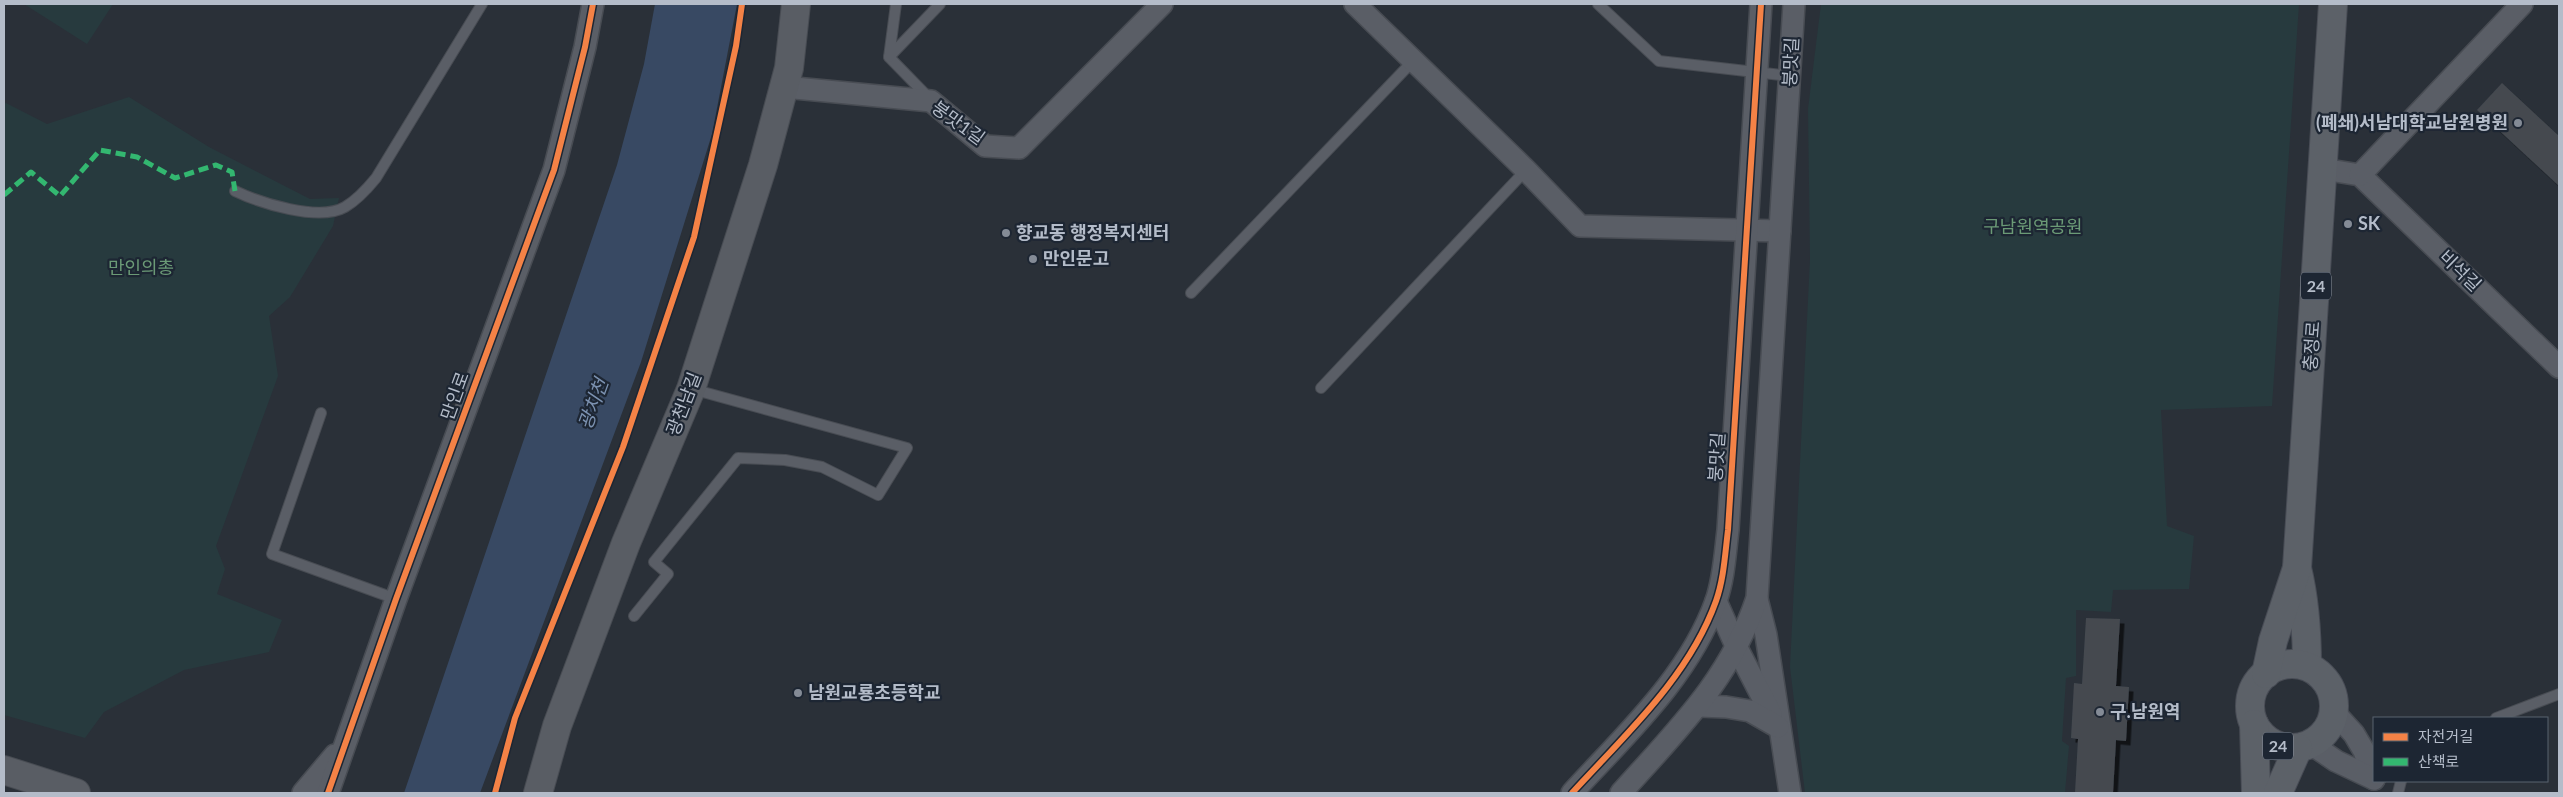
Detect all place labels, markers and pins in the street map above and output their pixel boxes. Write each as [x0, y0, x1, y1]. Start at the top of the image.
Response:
place label: (폐쇄)서남대학교남원병원 [2316, 111, 2508, 133]
marker: (폐쇄)서남대학교남원병원 [2512, 117, 2524, 129]
place label: SK [2358, 212, 2381, 234]
marker: SK [2342, 218, 2354, 230]
place label: 향교동 행정복지센터 [1016, 221, 1169, 243]
marker: 향교동 행정복지센터 [1000, 227, 1012, 239]
place label: 만인문고 [1043, 247, 1109, 269]
marker: 만인문고 [1027, 253, 1039, 265]
place label: 남원교룡초등학교 [808, 681, 940, 703]
marker: 남원교룡초등학교 [792, 687, 804, 699]
place label: 구.남원역 [2110, 700, 2181, 722]
marker: 구.남원역 [2094, 706, 2106, 718]

